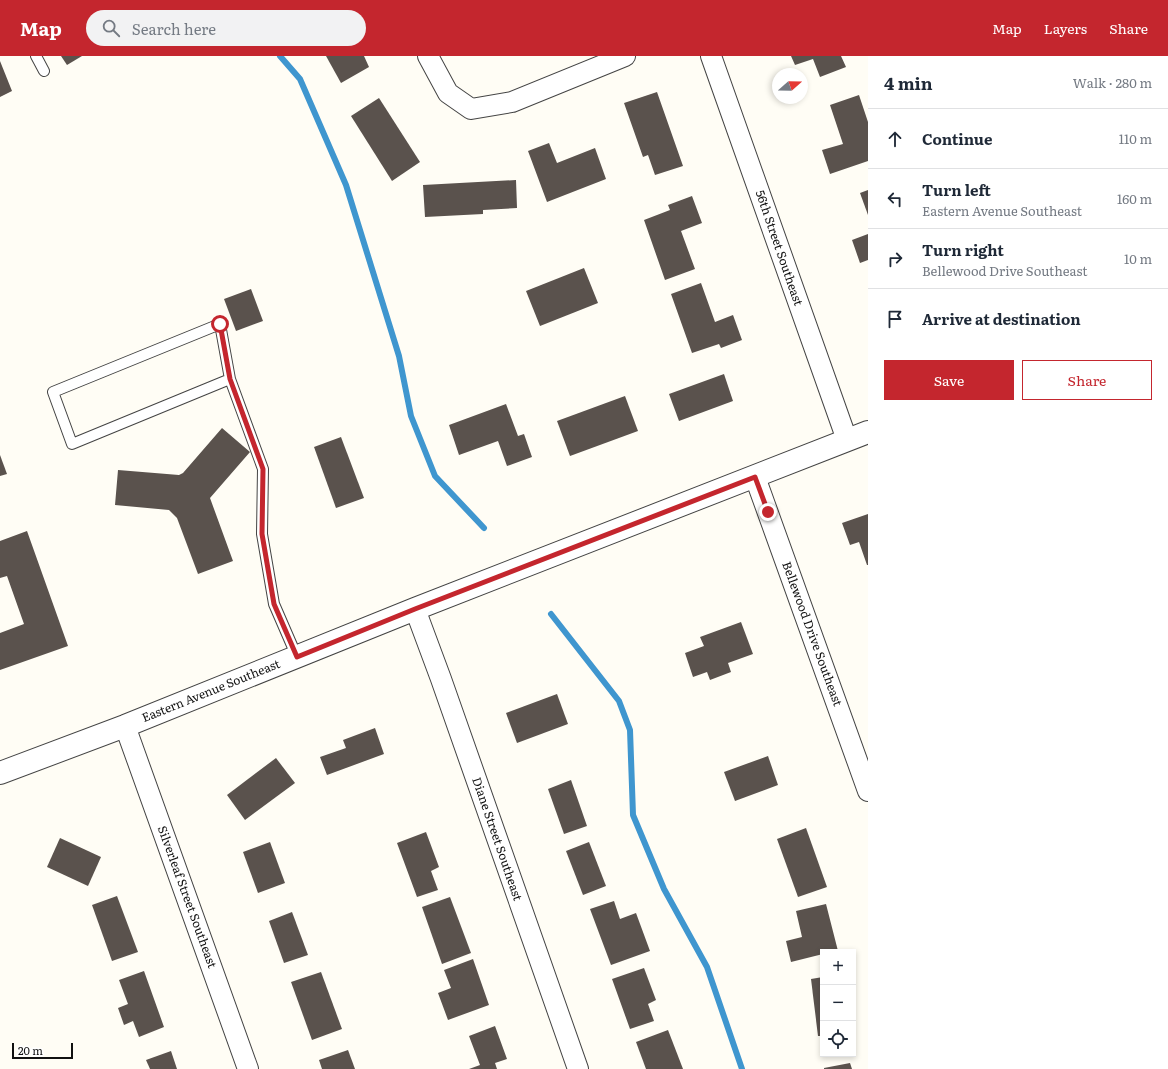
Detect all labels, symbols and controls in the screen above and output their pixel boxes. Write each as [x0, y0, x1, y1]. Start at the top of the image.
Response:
search box [86, 10, 366, 46]
text: Map [20, 14, 62, 42]
icon: search [100, 17, 122, 39]
text: Search here [132, 17, 216, 40]
text: Map [992, 18, 1022, 38]
text: Layers [1044, 18, 1087, 38]
text: Share [1109, 18, 1148, 38]
north arrow [772, 68, 808, 104]
text: 4 min [884, 70, 933, 95]
text: Walk · 280 m [1073, 73, 1152, 92]
text: Continue [922, 127, 992, 150]
icon: ahead [884, 128, 906, 150]
text: 110 m [1119, 129, 1152, 148]
text: Turn left [922, 178, 991, 201]
street label: 56th Street Southeast [752, 187, 808, 308]
icon: left [884, 188, 906, 210]
text: 160 m [1117, 189, 1152, 208]
text: Eastern Avenue Southeast [922, 201, 1082, 220]
text: Turn right [922, 238, 1004, 261]
icon: right [884, 248, 906, 270]
text: 10 m [1124, 249, 1152, 268]
text: Bellewood Drive Southeast [922, 261, 1087, 280]
text: Arrive at destination [922, 307, 1081, 330]
icon: arrive [884, 308, 906, 330]
route start [211, 315, 229, 333]
button: Save [884, 360, 1014, 400]
button: Share [1022, 360, 1152, 400]
route end [759, 503, 777, 521]
street label: Bellewood Drive Southeast [778, 559, 848, 709]
street label: Eastern Avenue Southeast [139, 654, 283, 726]
street label: Diane Street Southeast [468, 774, 528, 903]
street label: Silverleaf Street Southeast [154, 823, 222, 971]
map controls [820, 949, 856, 1057]
button: + [820, 949, 856, 985]
button: − [820, 985, 856, 1021]
button: locate [820, 1021, 856, 1057]
scale bar [12, 1041, 73, 1060]
text: 20 m [18, 1042, 43, 1058]

